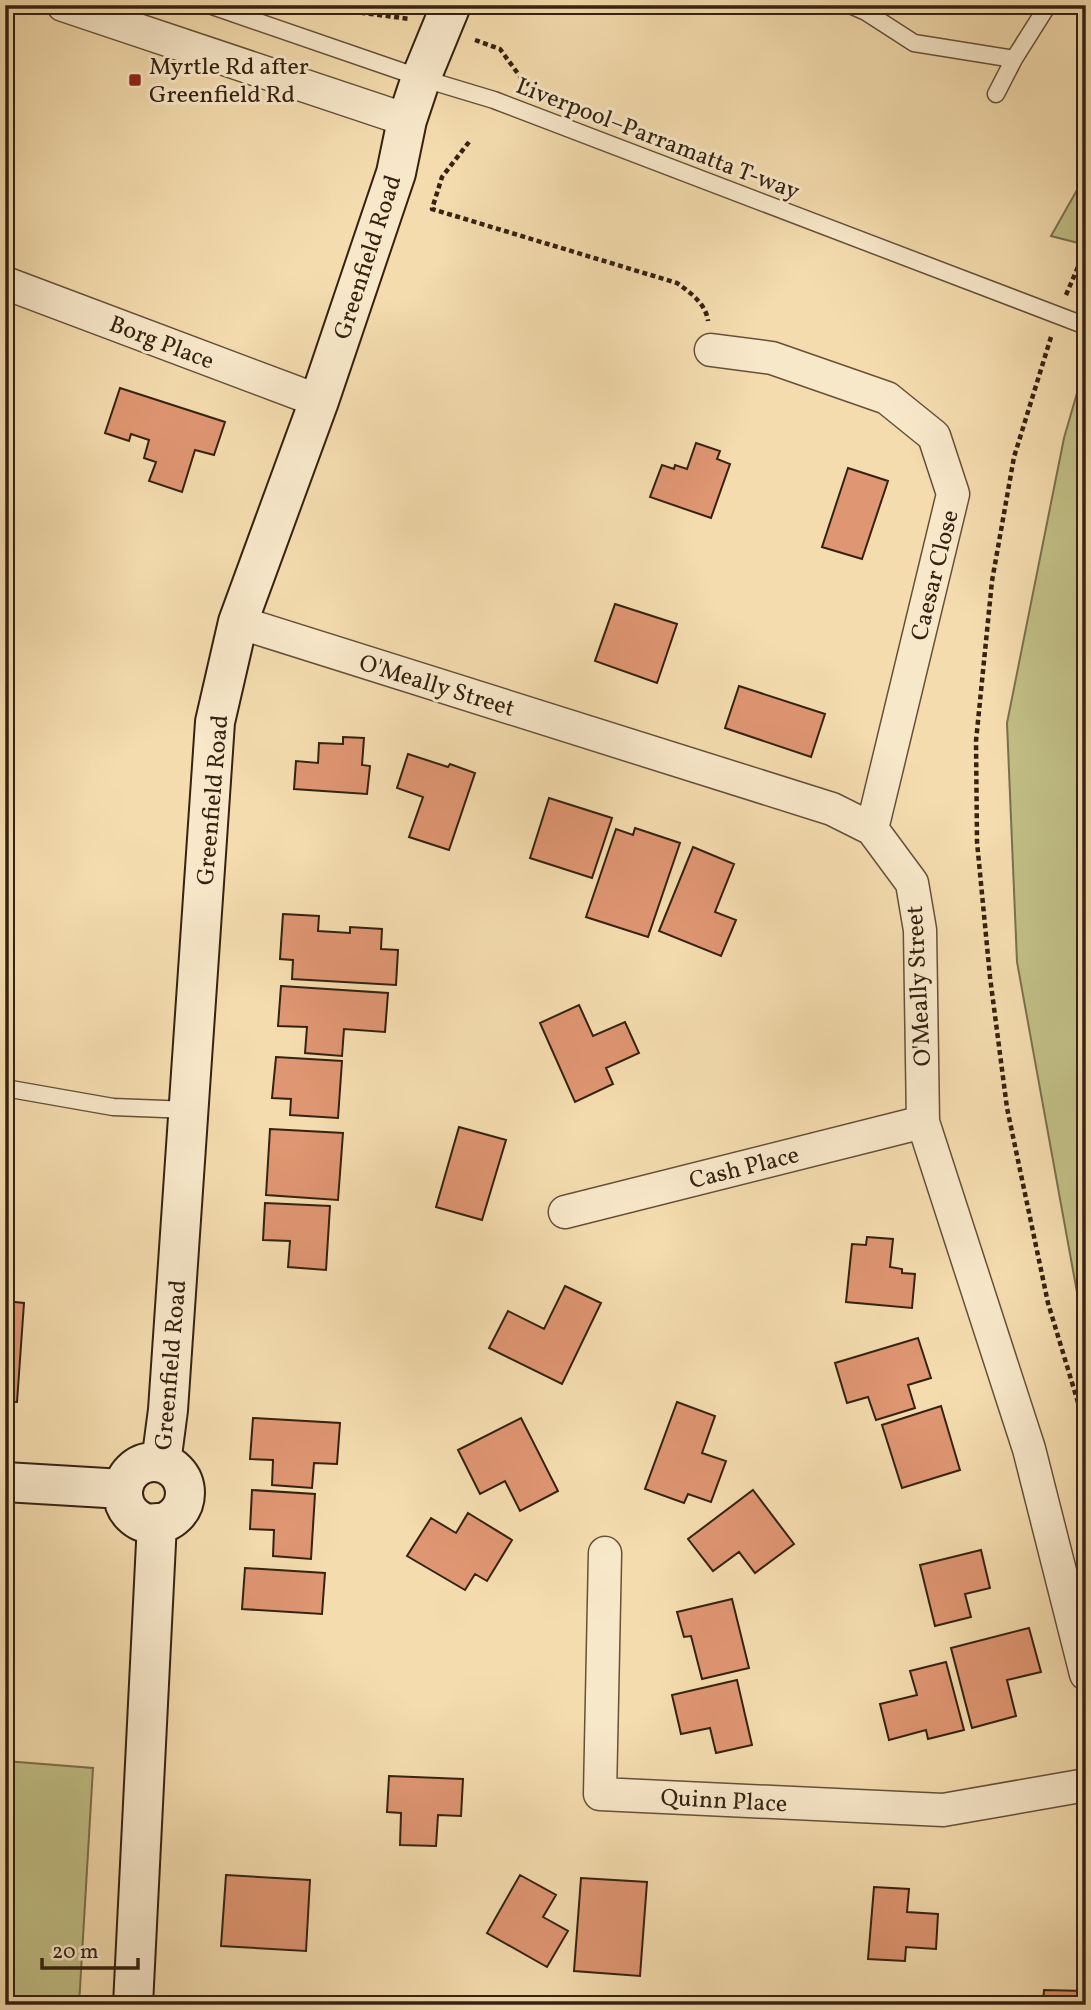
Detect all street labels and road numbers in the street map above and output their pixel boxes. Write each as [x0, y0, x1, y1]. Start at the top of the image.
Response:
street label: Liverpool–Parramatta T-way [511, 70, 804, 210]
street label: Greenfield Road [326, 171, 411, 344]
street label: Borg Place [104, 308, 219, 379]
street label: Caesar Close [903, 507, 969, 644]
street label: O'Meally Street [354, 647, 518, 727]
street label: Greenfield Road [190, 714, 238, 887]
street label: O'Meally Street [899, 905, 941, 1067]
street label: Cash Place [686, 1139, 803, 1199]
street label: Greenfield Road [148, 1279, 196, 1452]
street label: Quinn Place [660, 1782, 788, 1822]

